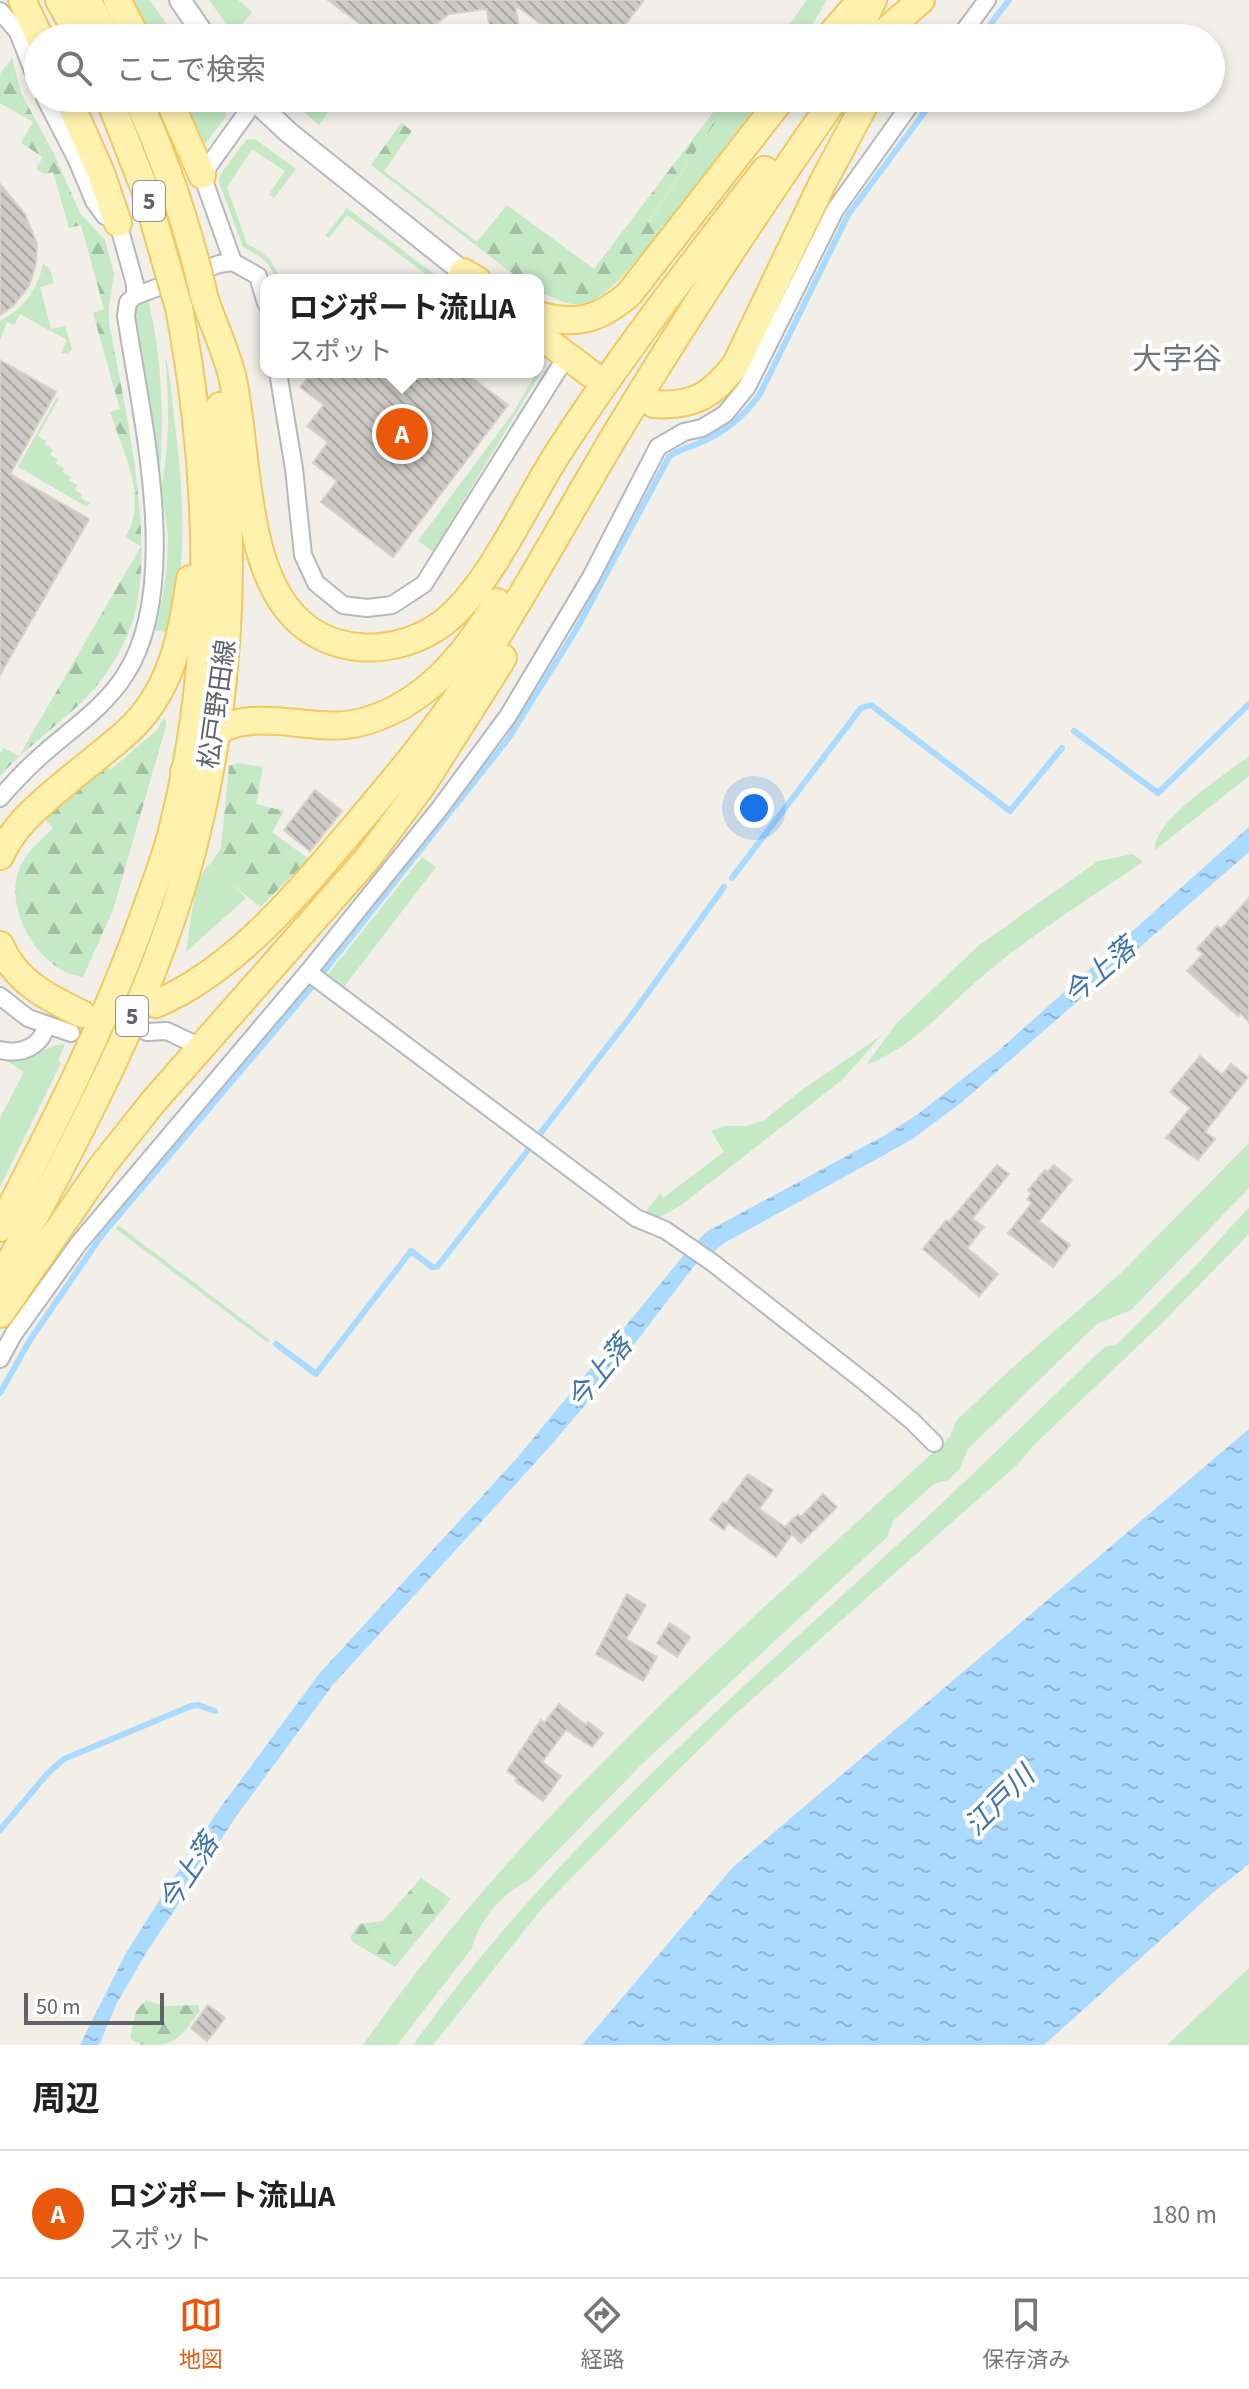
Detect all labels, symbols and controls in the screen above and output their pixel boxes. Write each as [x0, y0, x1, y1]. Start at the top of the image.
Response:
search box [24, 24, 1225, 112]
icon: search [52, 46, 96, 90]
text: ここで検索 [116, 49, 266, 92]
road number: 5 [133, 181, 165, 221]
popup [260, 274, 544, 378]
text: ロジポート流山A [288, 287, 516, 330]
text: スポット [288, 333, 392, 370]
district label: 大字谷 [1132, 338, 1222, 381]
pin: A [376, 404, 428, 464]
street label: 松戸野田線 [190, 637, 245, 771]
your location [734, 788, 774, 828]
water label: 今上落 [1055, 926, 1147, 1014]
road number: 5 [116, 996, 148, 1036]
water label: 今上落 [558, 1324, 644, 1418]
water label: 江戸川 [956, 1755, 1046, 1845]
water label: 今上落 [149, 1823, 231, 1919]
scale bar [24, 1989, 164, 2025]
text: 50 m [36, 1991, 81, 2023]
text: 周辺 [32, 2075, 100, 2124]
text: ロジポート流山A [108, 2175, 335, 2218]
text: A [51, 2196, 65, 2233]
text: 180 m [1151, 2196, 1217, 2233]
text: スポット [108, 2221, 212, 2258]
tab: 地図 [179, 2293, 223, 2376]
tab: 経路 [580, 2293, 624, 2376]
tab: 保存済み [982, 2293, 1070, 2376]

